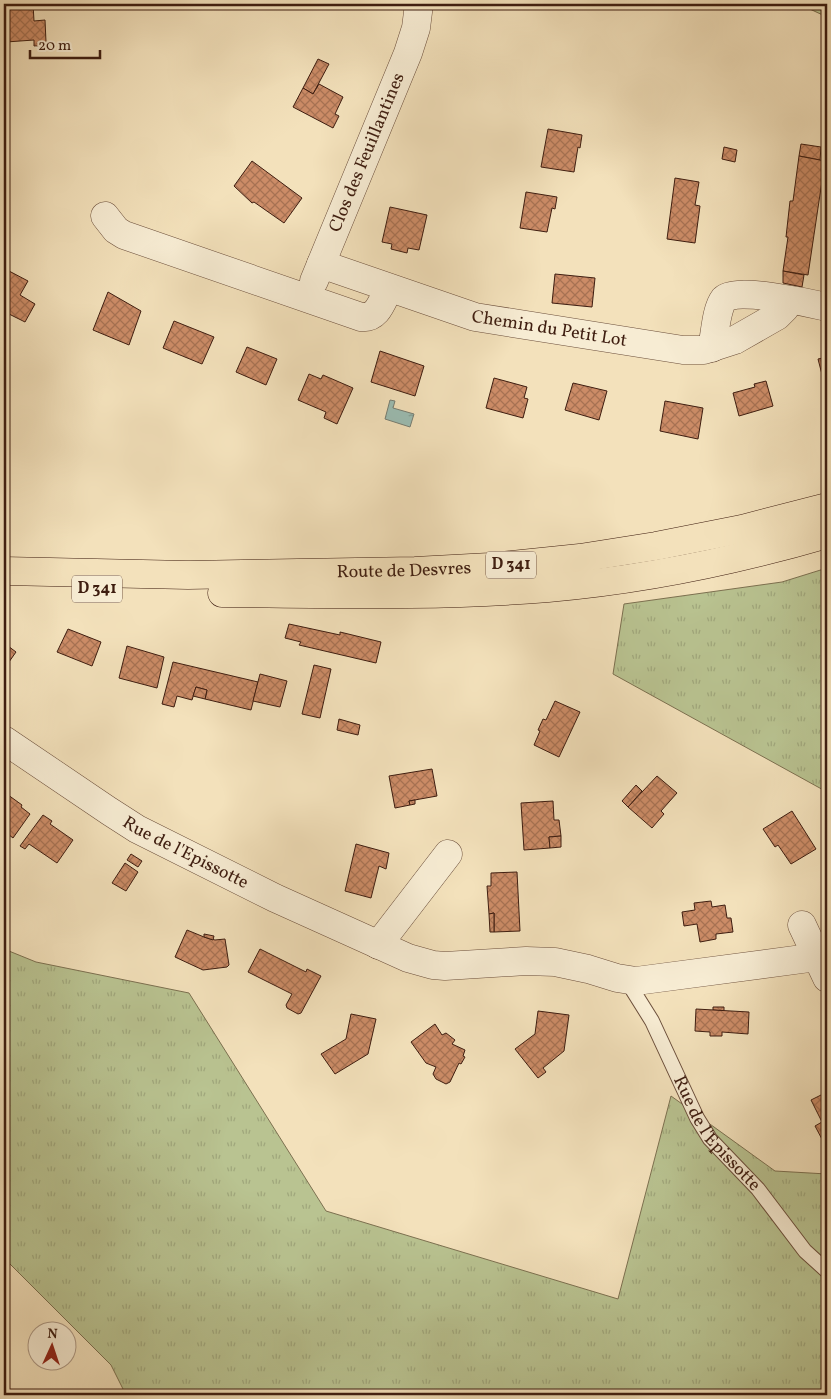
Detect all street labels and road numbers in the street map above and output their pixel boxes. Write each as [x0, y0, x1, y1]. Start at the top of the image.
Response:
street label: Clos des Feuillantines [323, 69, 411, 236]
street label: Chemin du Petit Lot [470, 304, 629, 353]
road number: D 341 [486, 552, 536, 578]
street label: Route de Desvres [336, 556, 472, 585]
road number: D 341 [72, 576, 122, 602]
street label: Rue de l'Epissotte [118, 810, 253, 895]
street label: Rue de l'Epissotte [667, 1072, 766, 1197]

